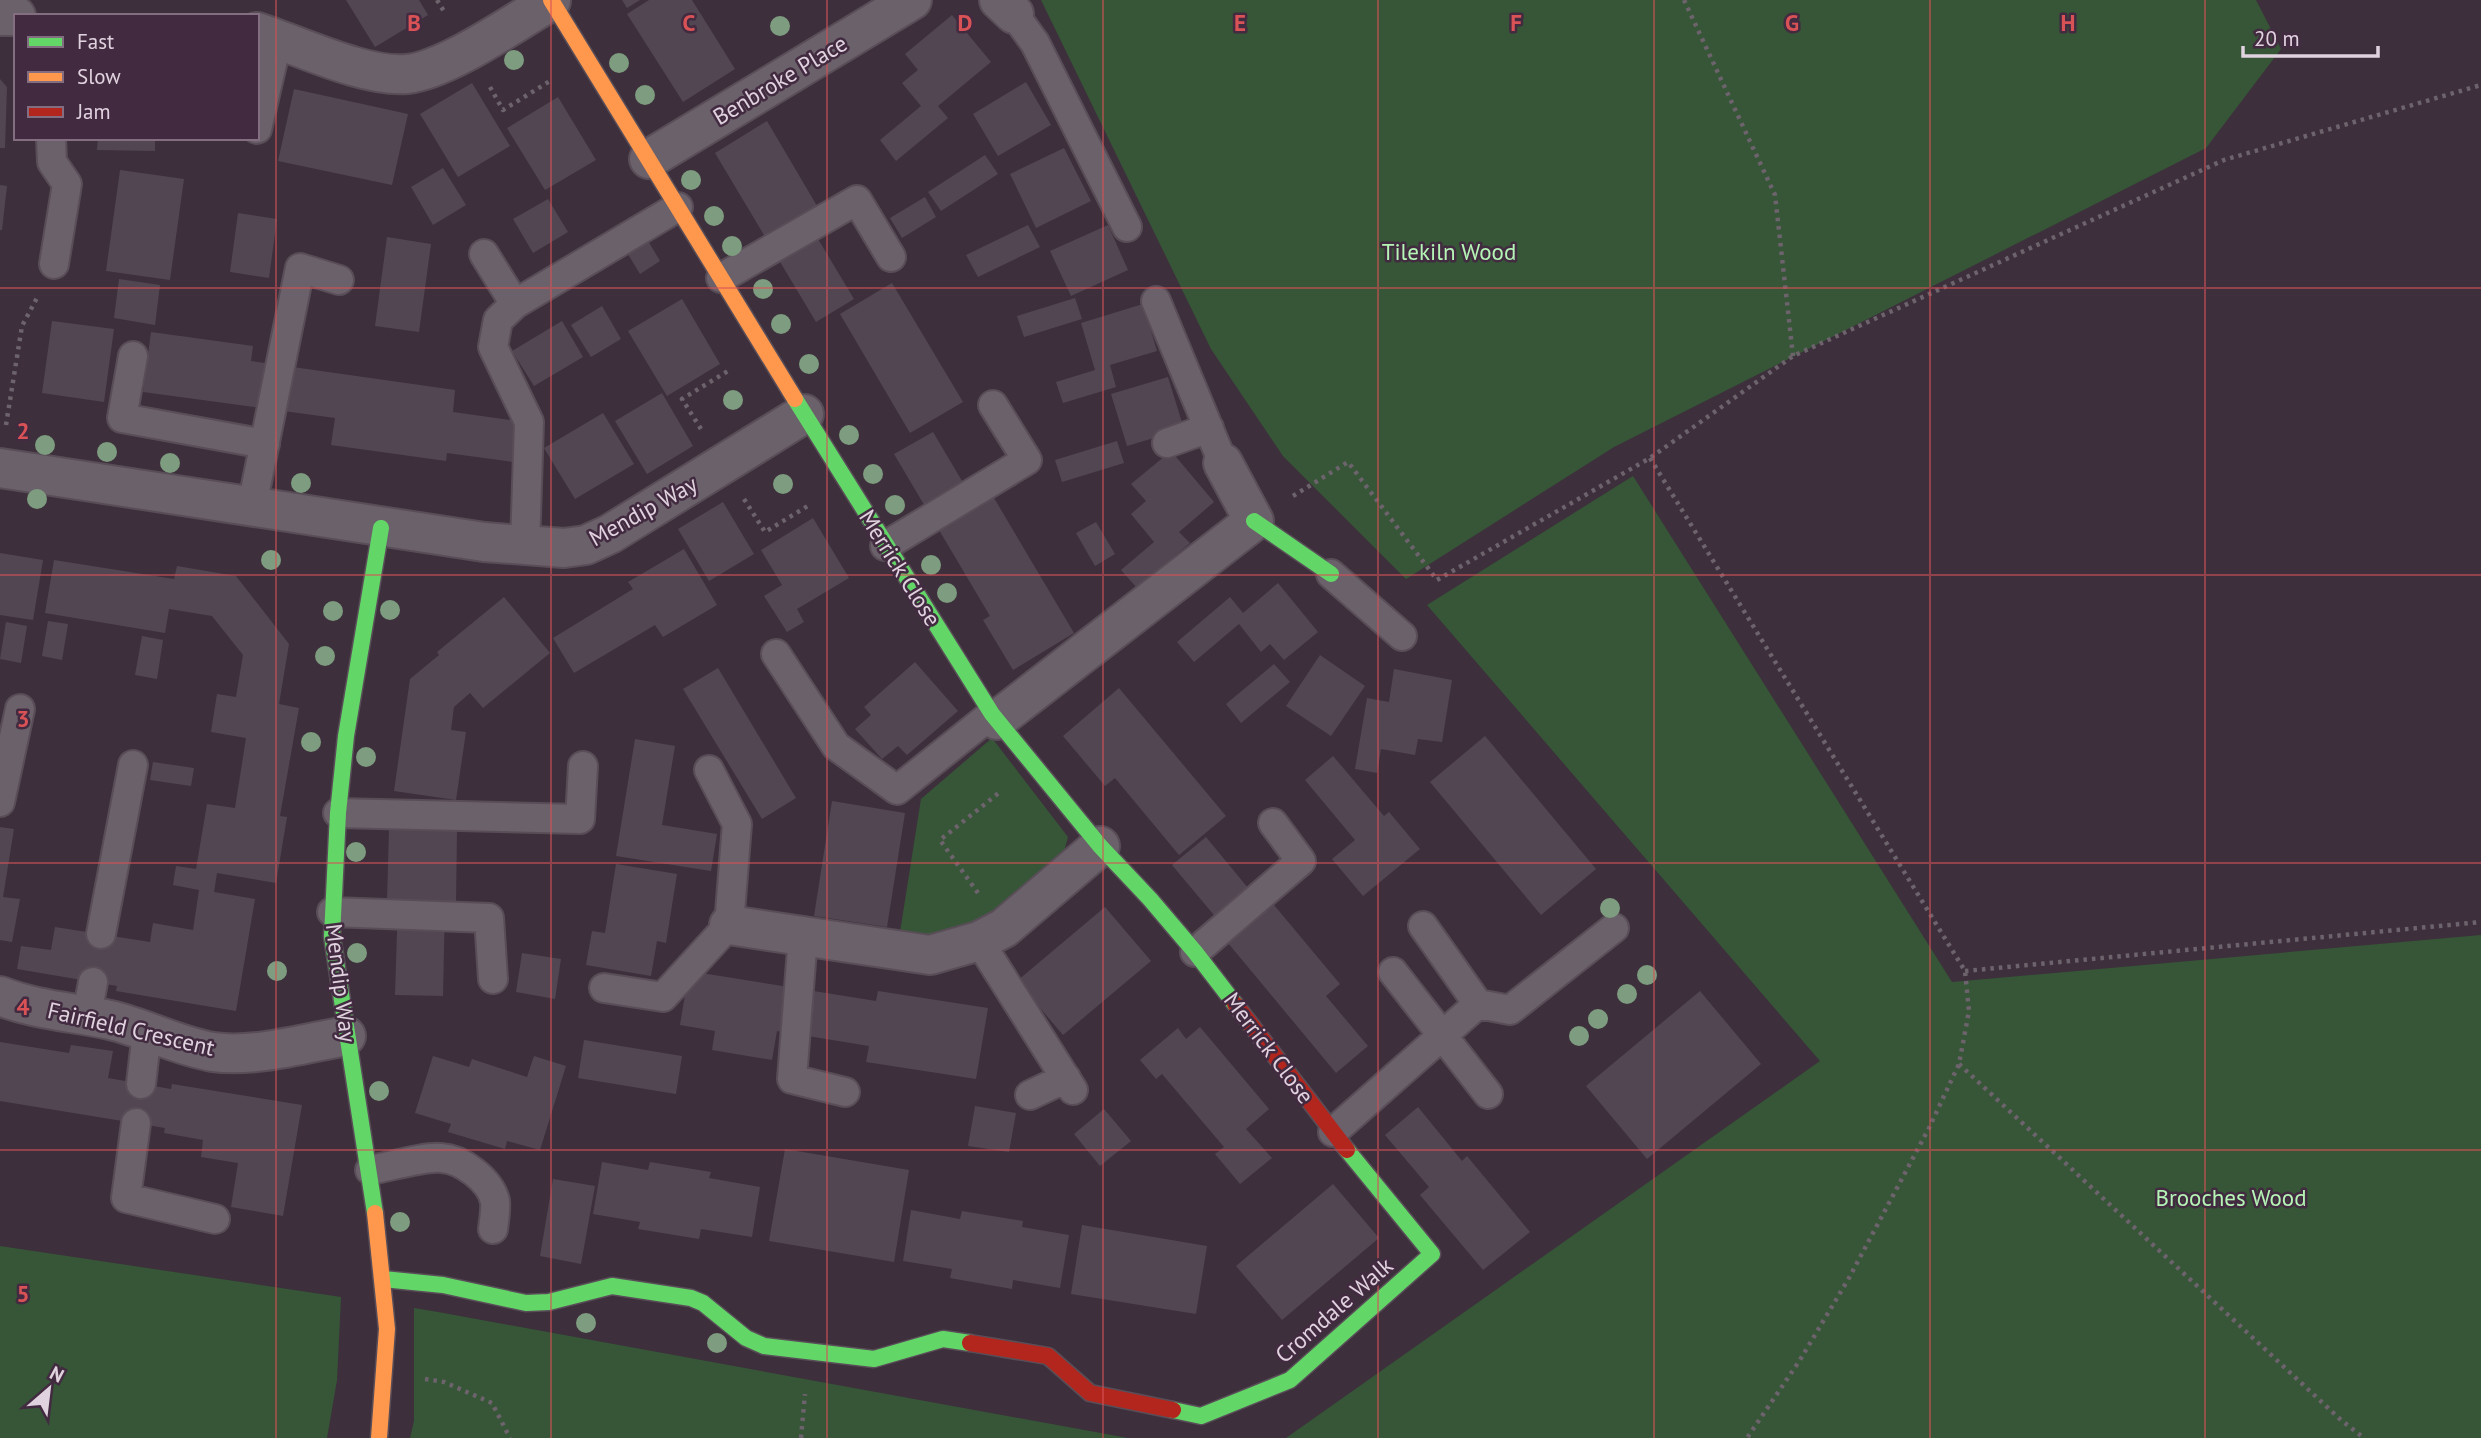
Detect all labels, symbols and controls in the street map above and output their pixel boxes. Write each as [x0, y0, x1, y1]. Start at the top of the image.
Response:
text: B [407, 8, 421, 37]
text: C [683, 8, 696, 37]
text: D [958, 8, 972, 37]
text: E [1234, 8, 1246, 37]
text: F [1510, 8, 1522, 37]
text: G [1785, 8, 1799, 37]
text: H [2061, 8, 2075, 37]
legend [14, 14, 259, 140]
scale bar [2243, 14, 2378, 58]
text: 20 m [2254, 25, 2300, 52]
text: Fast [77, 28, 114, 55]
street label: Benbroke Place [707, 28, 852, 131]
text: Slow [77, 63, 121, 90]
text: Jam [76, 98, 111, 125]
park label: Tilekiln Wood [1382, 237, 1516, 266]
text: 2 [16, 416, 30, 445]
street label: Mendip Way [584, 469, 702, 552]
street label: Merrick Close [853, 504, 948, 631]
text: 3 [16, 704, 30, 733]
street label: Mendip Way [320, 922, 363, 1044]
street label: Merrick Close [1218, 986, 1321, 1109]
text: 4 [16, 992, 30, 1021]
street label: Fairfield Crescent [45, 995, 218, 1062]
park label: Brooches Wood [2155, 1183, 2307, 1212]
street label: Cromdale Walk [1269, 1251, 1399, 1369]
text: 5 [16, 1279, 30, 1308]
north arrow [14, 1354, 84, 1424]
text: N [46, 1360, 68, 1388]

